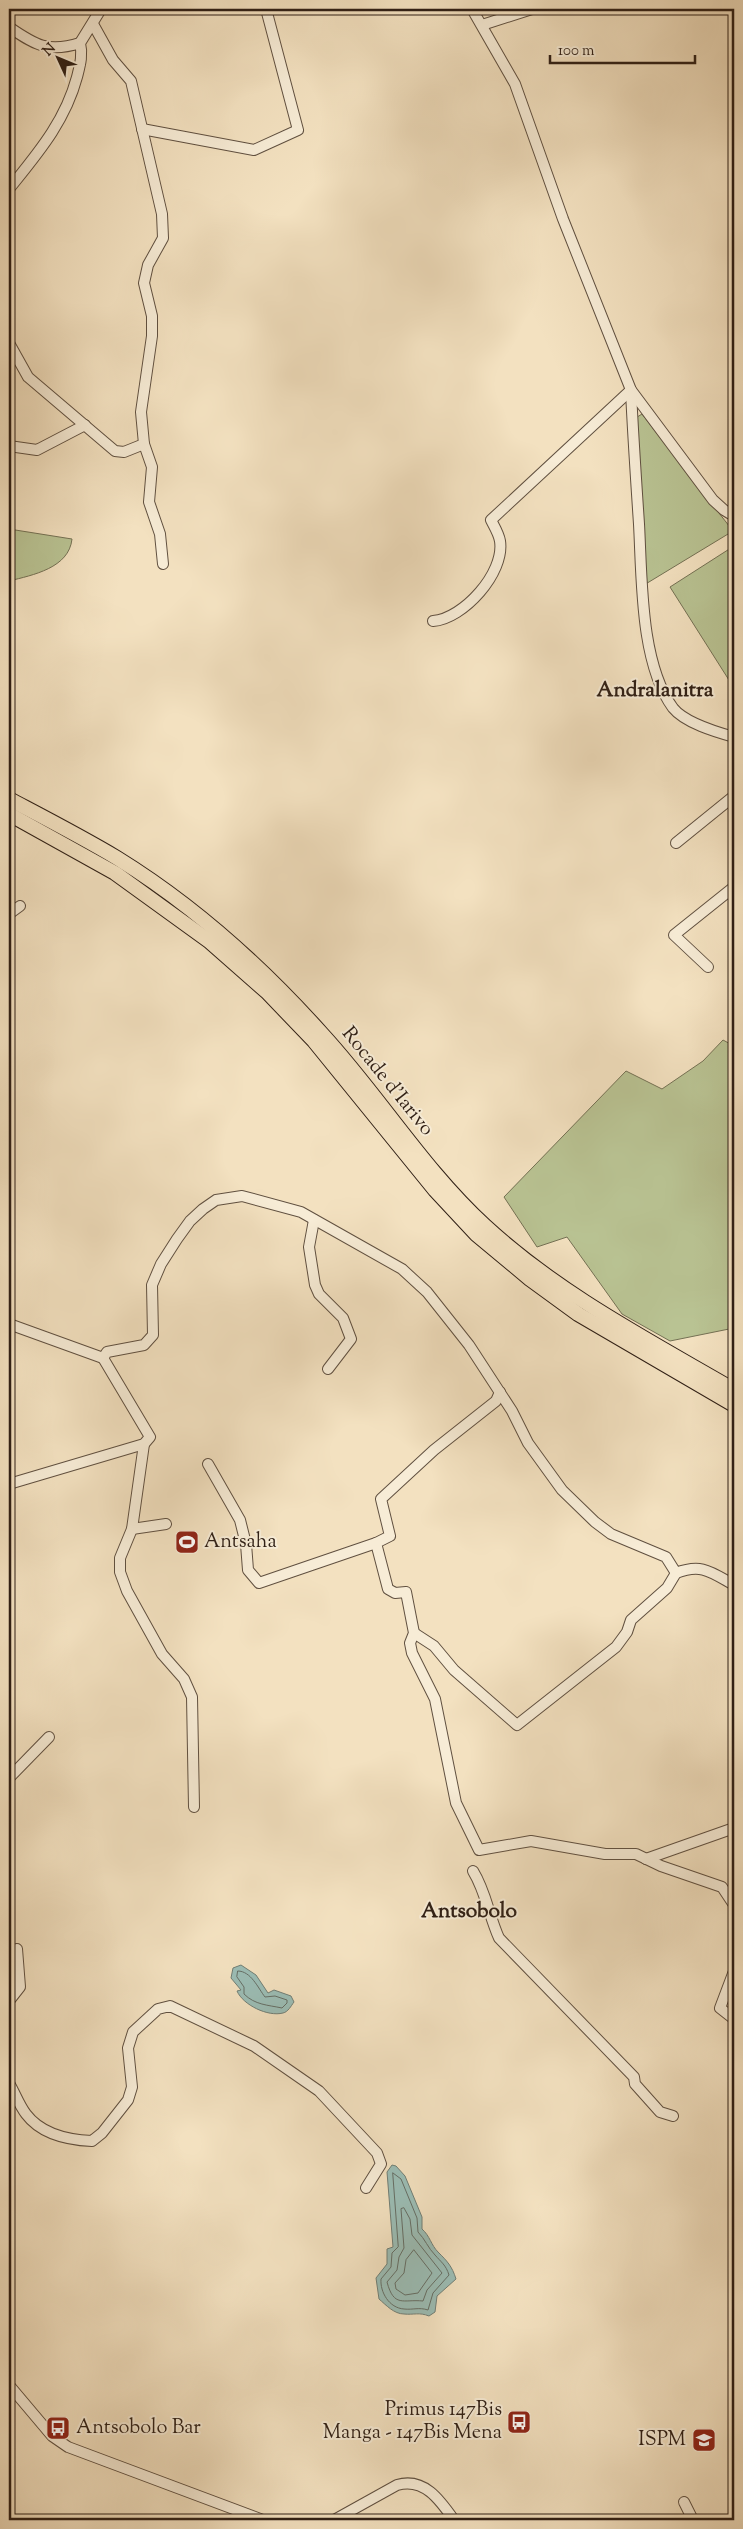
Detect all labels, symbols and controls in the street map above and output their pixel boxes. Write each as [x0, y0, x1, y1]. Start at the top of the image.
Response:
north arrow [32, 32, 82, 82]
scale bar [550, 32, 696, 64]
text: N [39, 39, 61, 61]
text: 100 m [558, 41, 595, 62]
district label: Andralanitra [596, 676, 714, 706]
street label: Rocade d'Iarivo [334, 1021, 440, 1143]
place label: Antsaha [204, 1528, 277, 1557]
sports icon: Antsaha [174, 1529, 200, 1555]
district label: Antsobolo [421, 1897, 517, 1927]
place label: Primus 147Bis Manga - 147Bis Mena [323, 2396, 502, 2448]
bus stop icon: Primus 147Bis Manga - 147Bis Mena [506, 2409, 532, 2435]
place label: Antsobolo Bar [76, 2414, 201, 2443]
bus stop icon: Antsobolo Bar [45, 2415, 71, 2441]
place label: ISPM [638, 2426, 686, 2455]
school or university icon: ISPM [691, 2427, 717, 2453]

